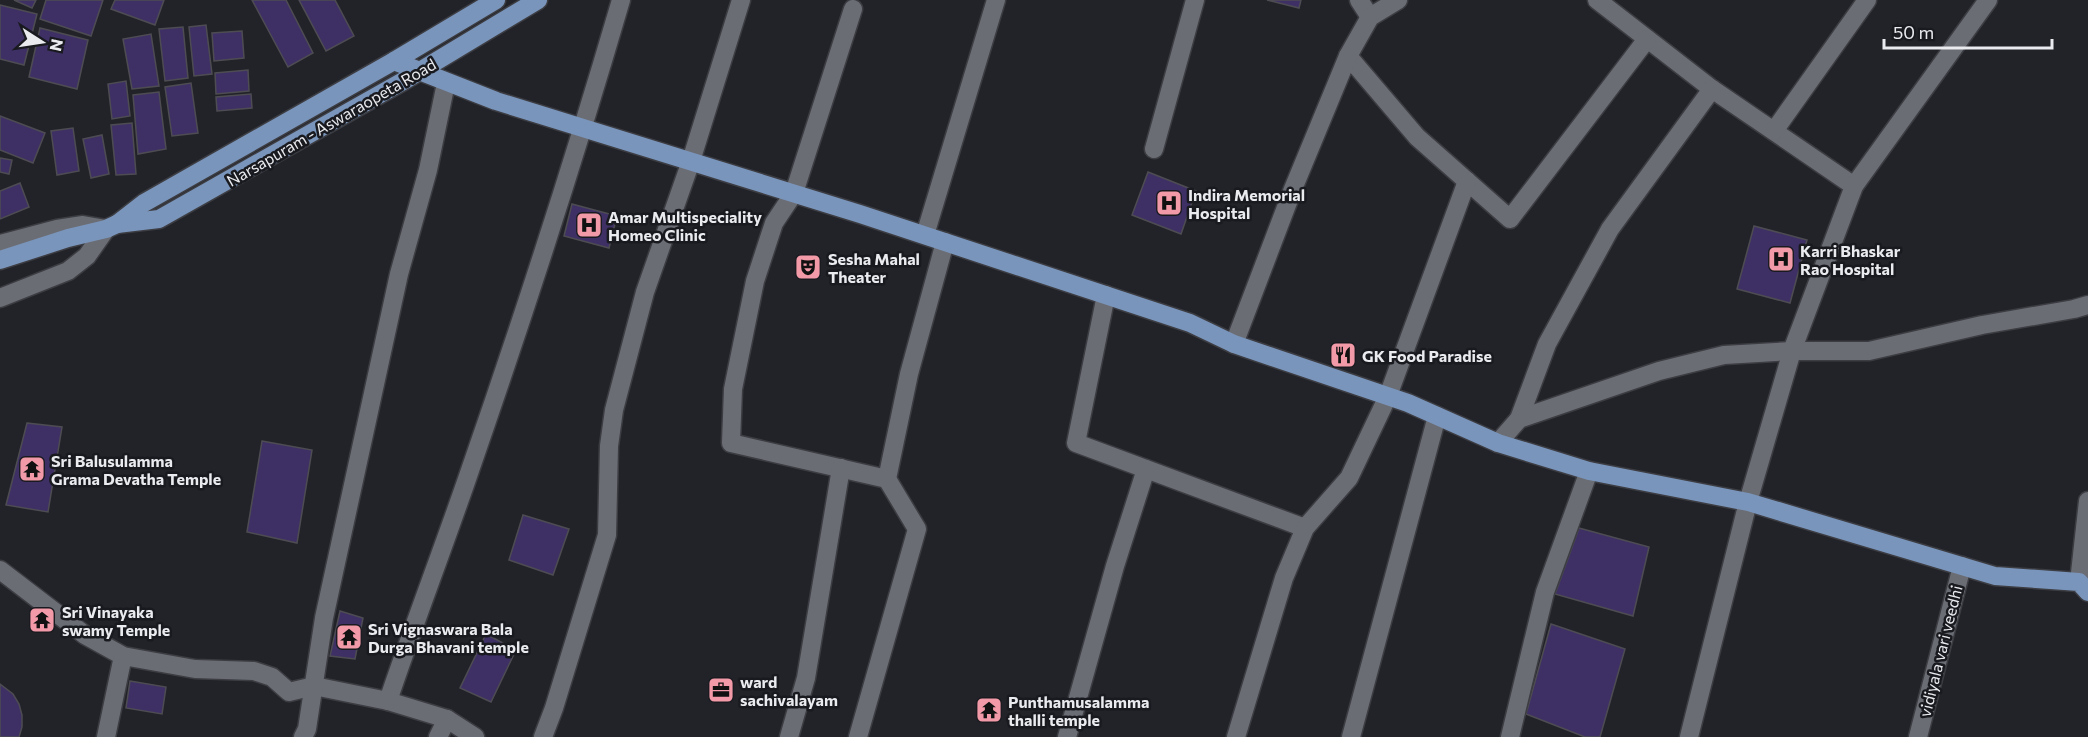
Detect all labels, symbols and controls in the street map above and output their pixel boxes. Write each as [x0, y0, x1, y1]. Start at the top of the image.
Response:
north arrow [12, 12, 72, 72]
scale bar [1884, 12, 2052, 50]
text: 50 m [1893, 21, 1934, 43]
text: N [47, 37, 68, 53]
street label: Narsapuram - Aswaraopeta Road [223, 54, 439, 190]
place label: Indira Memorial Hospital [1188, 185, 1305, 222]
hospital icon: Indira Memorial Hospital [1154, 188, 1184, 218]
place label: Amar Multispeciality Homeo Clinic [608, 207, 762, 244]
hospital icon: Amar Multispeciality Homeo Clinic [574, 210, 604, 240]
place label: Karri Bhaskar Rao Hospital [1800, 241, 1901, 278]
hospital icon: Karri Bhaskar Rao Hospital [1766, 244, 1796, 274]
place label: Sesha Mahal Theater [828, 249, 920, 286]
theatre icon: Sesha Mahal Theater [793, 252, 823, 282]
restaurant icon: GK Food Paradise [1328, 340, 1358, 370]
place label: GK Food Paradise [1362, 346, 1492, 365]
place label: Sri Balusulamma Grama Devatha Temple [51, 451, 221, 488]
temple icon: Sri Balusulamma Grama Devatha Temple [17, 454, 47, 484]
street label: vidiyala vari veedhi [1914, 583, 1966, 719]
place label: Sri Vinayaka swamy Temple [62, 602, 170, 639]
temple icon: Sri Vinayaka swamy Temple [27, 605, 57, 635]
place label: Sri Vignaswara Bala Durga Bhavani temple [368, 619, 529, 656]
temple icon: Sri Vignaswara Bala Durga Bhavani temple [334, 622, 364, 652]
place label: ward sachivalayam [740, 672, 838, 709]
office icon: ward sachivalayam [706, 675, 736, 705]
place label: Punthamusalamma thalli temple [1008, 692, 1149, 729]
temple icon: Punthamusalamma thalli temple [974, 695, 1004, 725]

